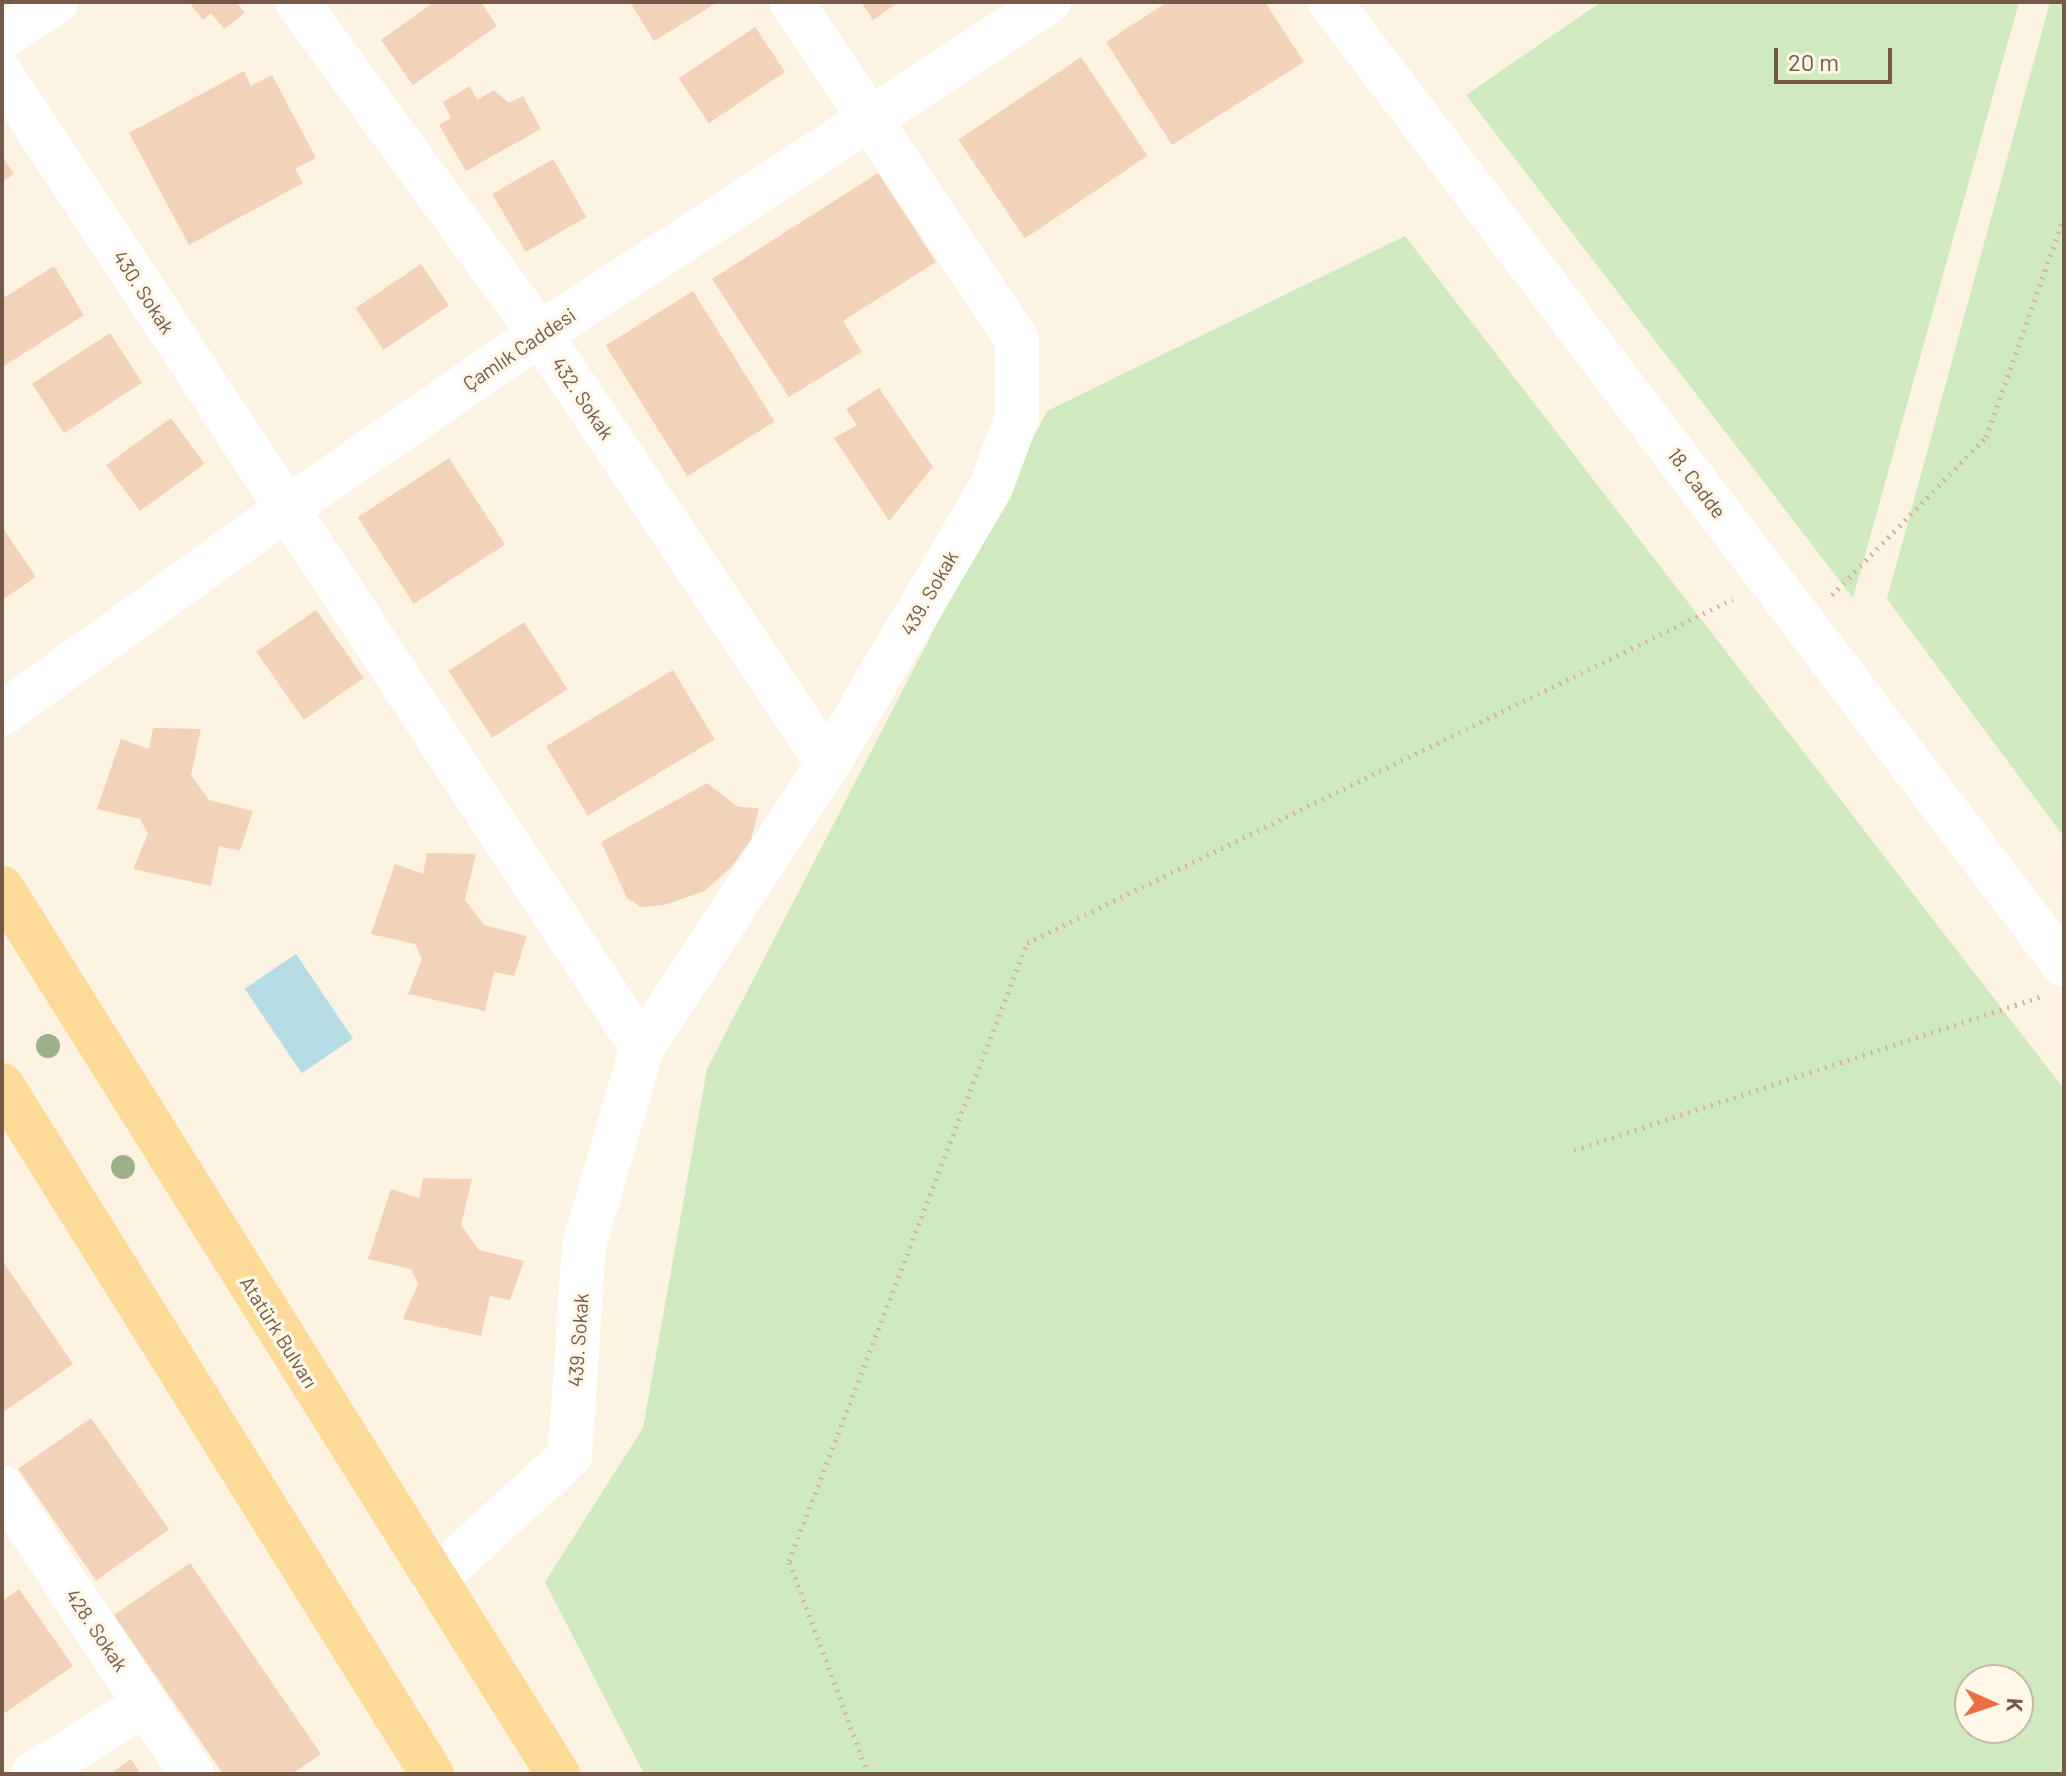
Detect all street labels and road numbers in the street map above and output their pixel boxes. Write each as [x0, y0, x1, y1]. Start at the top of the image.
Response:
street label: 430. Sokak [108, 246, 180, 338]
street label: Çamlık Caddesi [458, 302, 580, 396]
street label: 432. Sokak [547, 352, 619, 444]
street label: 18. Cadde [1663, 443, 1731, 523]
street label: 439. Sokak [895, 546, 963, 640]
street label: Atatürk Bulvarı [235, 1272, 323, 1392]
street label: 439. Sokak [563, 1292, 593, 1388]
street label: 428. Sokak [61, 1584, 133, 1676]

